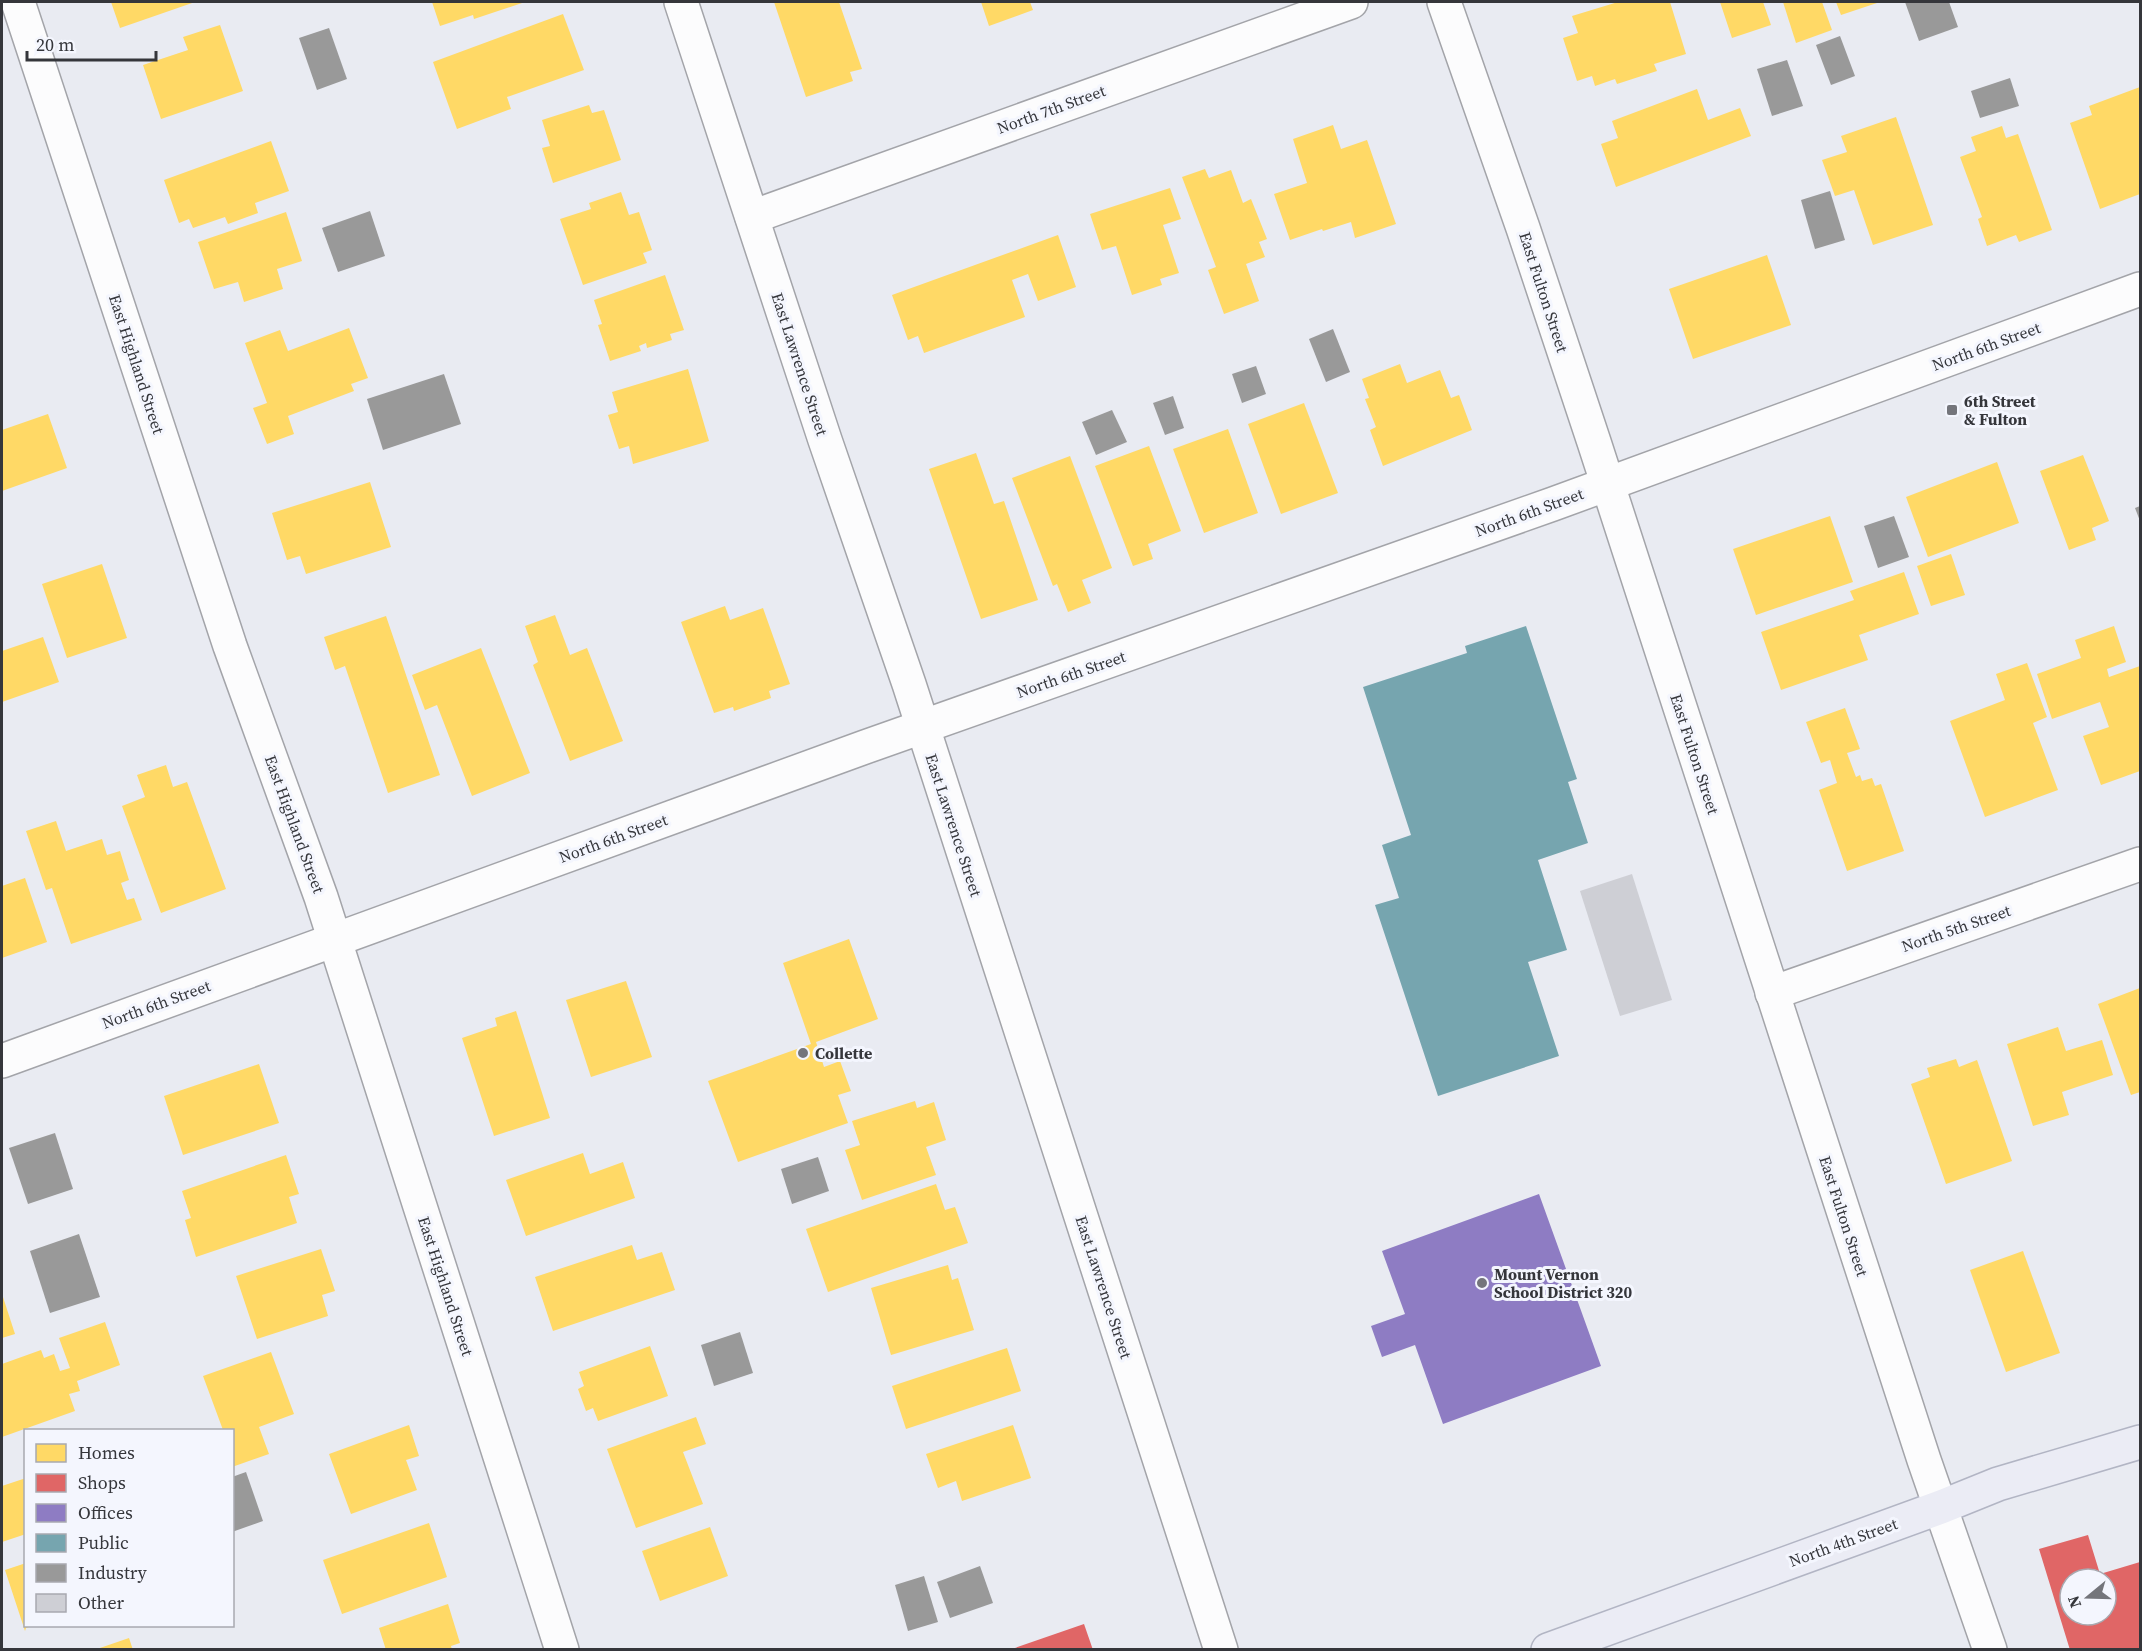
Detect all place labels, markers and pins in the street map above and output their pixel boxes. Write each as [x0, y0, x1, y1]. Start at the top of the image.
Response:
place label: 6th Street & Fulton [1964, 390, 2036, 430]
marker: 6th Street & Fulton [1945, 403, 1959, 417]
place label: Collette [815, 1042, 872, 1064]
marker: Collette [796, 1046, 810, 1060]
place label: Mount Vernon School District 320 [1494, 1263, 1633, 1303]
marker: Mount Vernon School District 320 [1475, 1276, 1489, 1290]

